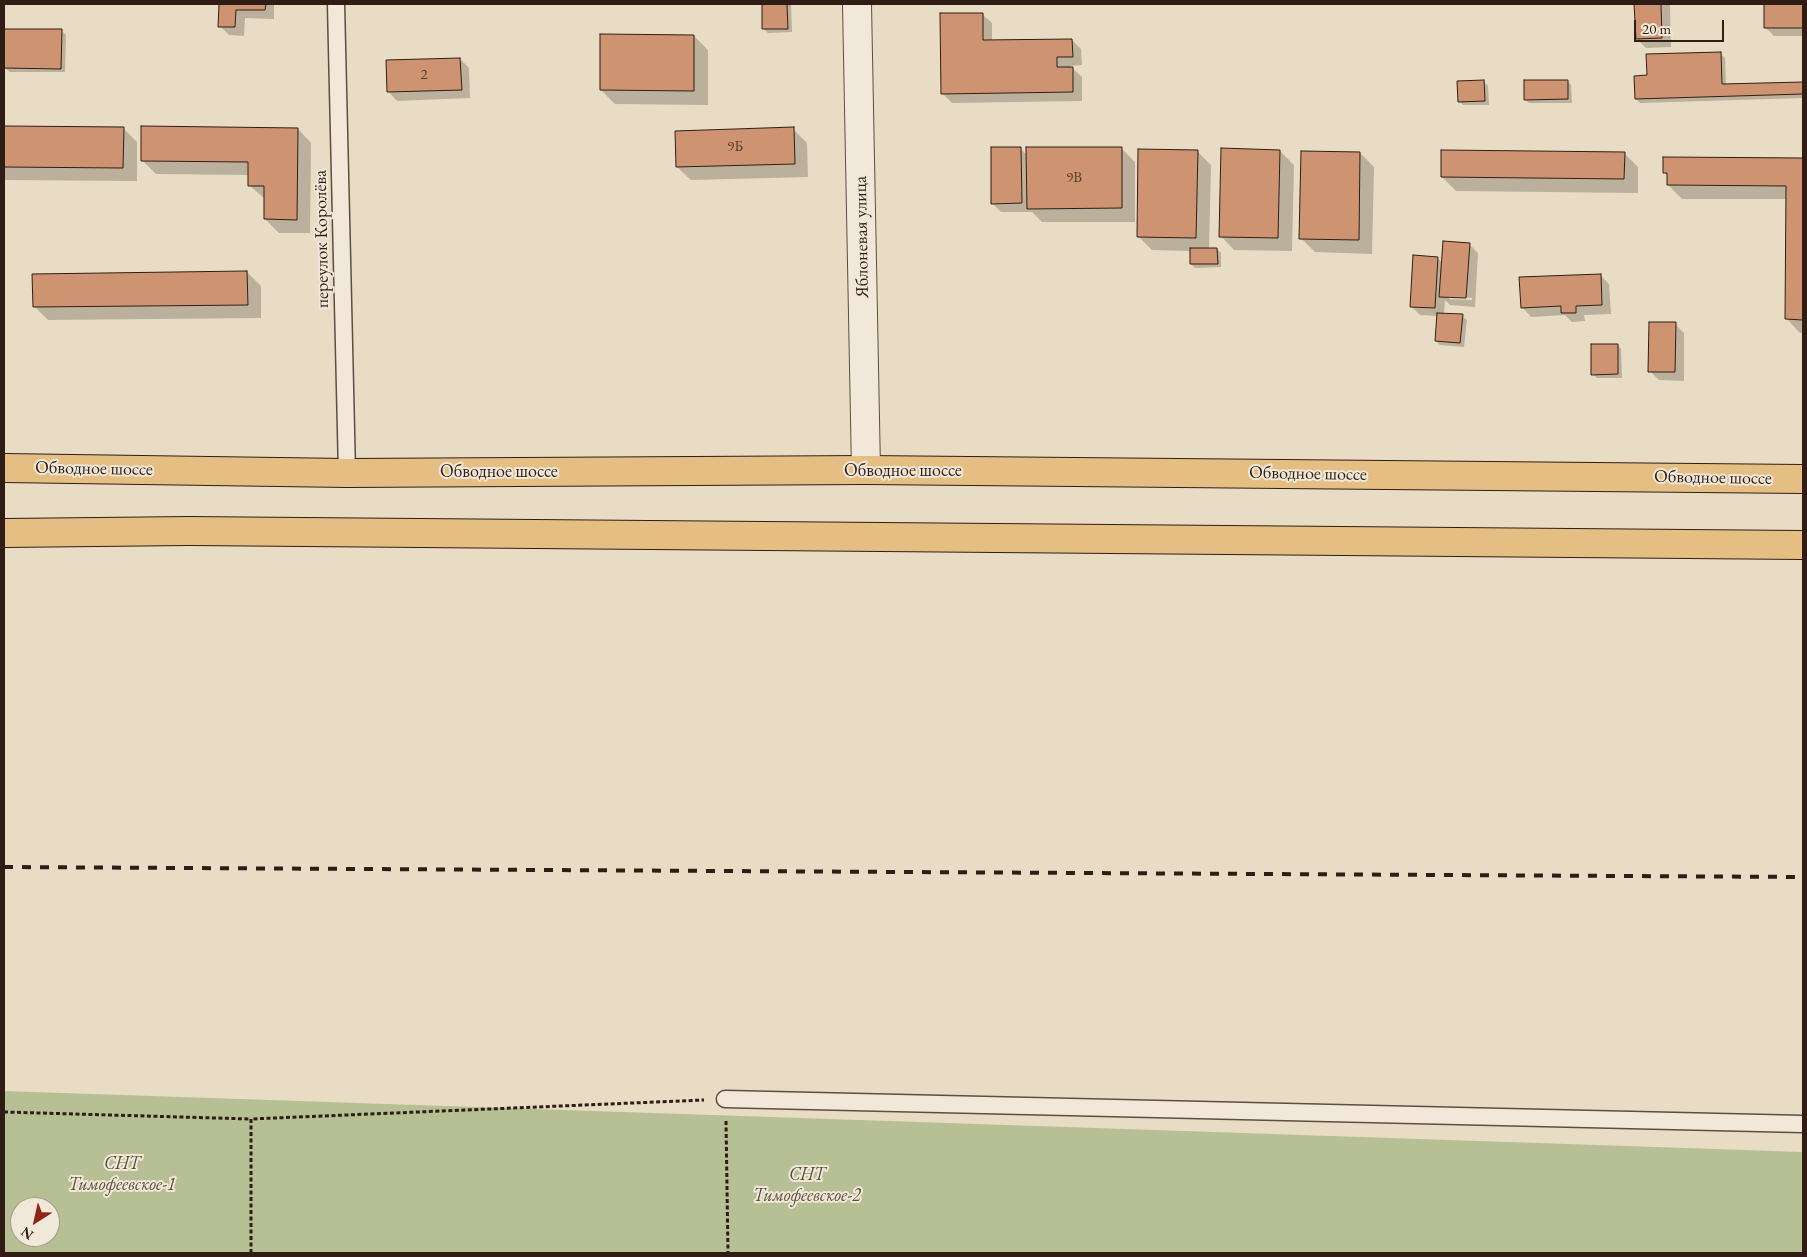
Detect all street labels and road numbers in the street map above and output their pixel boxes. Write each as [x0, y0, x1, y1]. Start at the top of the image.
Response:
street label: переулок Королёва [310, 170, 334, 308]
street label: Яблоневая улица [850, 176, 874, 298]
street label: Обводное шоссе [35, 457, 153, 481]
street label: Обводное шоссе [844, 460, 962, 482]
street label: Обводное шоссе [440, 461, 558, 483]
street label: Обводное шоссе [1249, 462, 1367, 486]
street label: Обводное шоссе [1654, 466, 1772, 490]

